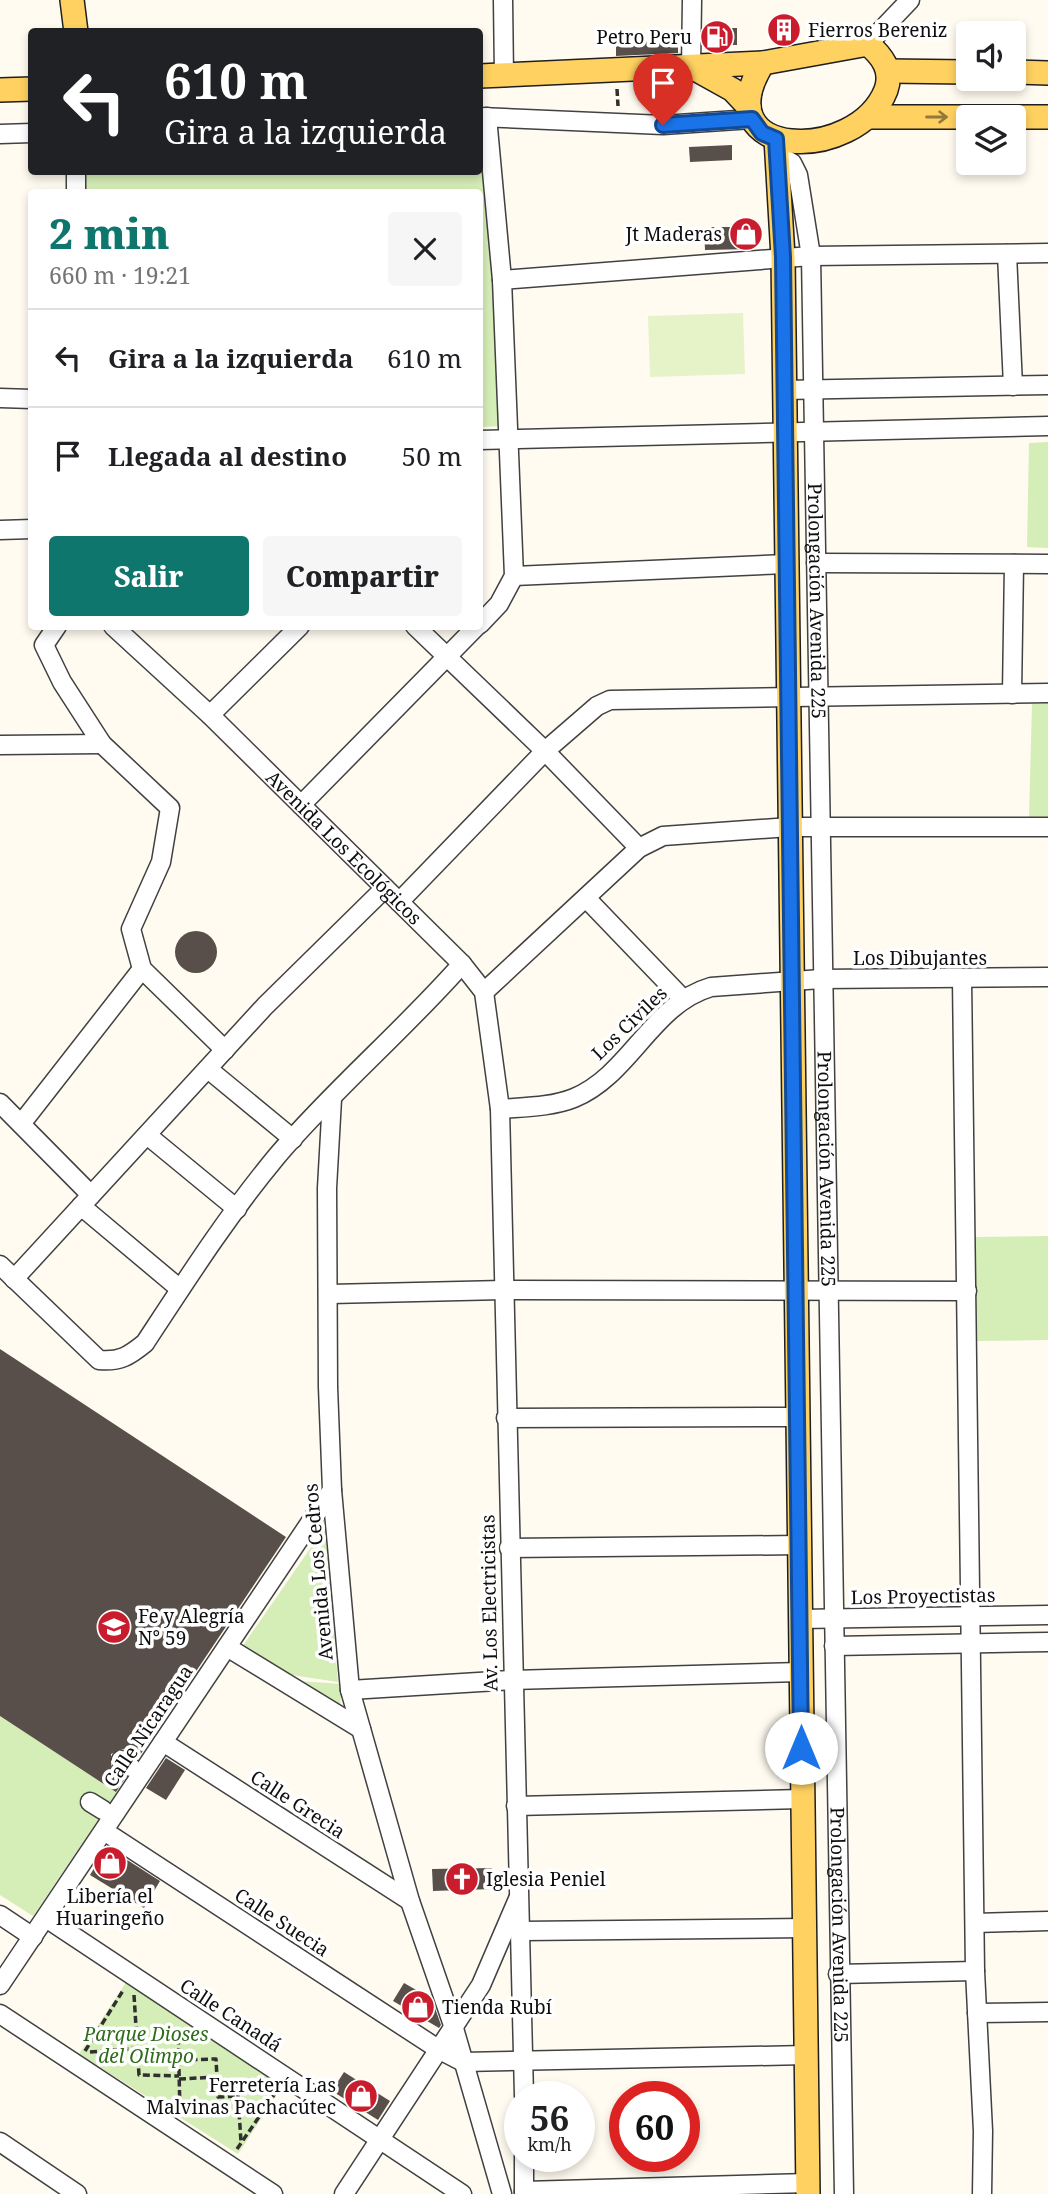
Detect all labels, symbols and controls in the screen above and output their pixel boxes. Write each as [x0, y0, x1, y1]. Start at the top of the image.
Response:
building icon: Fierros Bereniz [765, 11, 803, 49]
place label: Fierros Bereniz [808, 17, 948, 43]
fuel station icon: Petro Peru [698, 18, 736, 56]
map controls [956, 21, 1026, 175]
button: sound [956, 21, 1026, 91]
place label: Petro Peru [596, 24, 692, 50]
text: 610 m [164, 47, 308, 113]
pin [633, 53, 693, 125]
icon: left [49, 56, 140, 147]
icon: arrive [644, 64, 682, 102]
button: layers [956, 105, 1026, 175]
text: Gira a la izquierda [164, 110, 447, 153]
one-way arrow [925, 110, 948, 124]
text: 2 min [49, 204, 170, 261]
button: close [388, 212, 462, 286]
shop icon: Jt Maderas [727, 215, 765, 253]
place label: Jt Maderas [624, 221, 722, 247]
text: 660 m · 19:21 [49, 259, 191, 291]
icon: left [49, 339, 87, 377]
text: Gira a la izquierda [108, 340, 354, 376]
text: 610 m [387, 340, 462, 376]
icon: arrive [49, 437, 87, 475]
text: Llegada al destino [108, 438, 347, 474]
text: 50 m [402, 438, 462, 474]
street label: Prolongación Avenida 225 [802, 483, 832, 719]
button: Salir [49, 536, 249, 616]
button: Compartir [263, 536, 462, 616]
street label: Avenida Los Ecológicos [260, 764, 428, 930]
street label: Los Dibujantes [853, 945, 987, 971]
street label: Los Civiles [586, 980, 672, 1066]
street label: Prolongación Avenida 225 [812, 1051, 842, 1287]
street label: Avenida Los Cedros [297, 1483, 339, 1661]
street label: Av. Los Electricistas [474, 1514, 504, 1692]
street label: Los Proyectistas [850, 1582, 996, 1610]
place label: Fe y Alegría N° 59 [138, 1603, 245, 1651]
school or university icon: Fe y Alegría N° 59 [95, 1608, 133, 1646]
street label: Calle Nicaragua [97, 1660, 199, 1792]
position arrow [764, 1711, 838, 1785]
street label: Calle Grecia [246, 1764, 350, 1844]
street label: Prolongación Avenida 225 [824, 1807, 854, 2043]
shop icon: Libería el Huaringeño [91, 1844, 129, 1882]
church icon: Iglesia Peniel [443, 1860, 481, 1898]
place label: Iglesia Peniel [486, 1866, 606, 1892]
street label: Calle Suecia [230, 1882, 334, 1962]
place label: Libería el Huaringeño [56, 1883, 164, 1931]
street label: Calle Canadá [175, 1972, 287, 2058]
shop icon: Tienda Rubí [399, 1988, 437, 2026]
place label: Tienda Rubí [442, 1994, 552, 2020]
park label: Parque Dioses del Olimpo [82, 2021, 209, 2069]
place label: Ferretería Las Malvinas Pachacútec [146, 2072, 336, 2120]
shop icon: Ferretería Las Malvinas Pachacútec [342, 2077, 380, 2115]
speed limit sign: 60 [609, 2081, 700, 2172]
text: 56 [530, 2094, 569, 2141]
text: km/h [527, 2132, 572, 2156]

